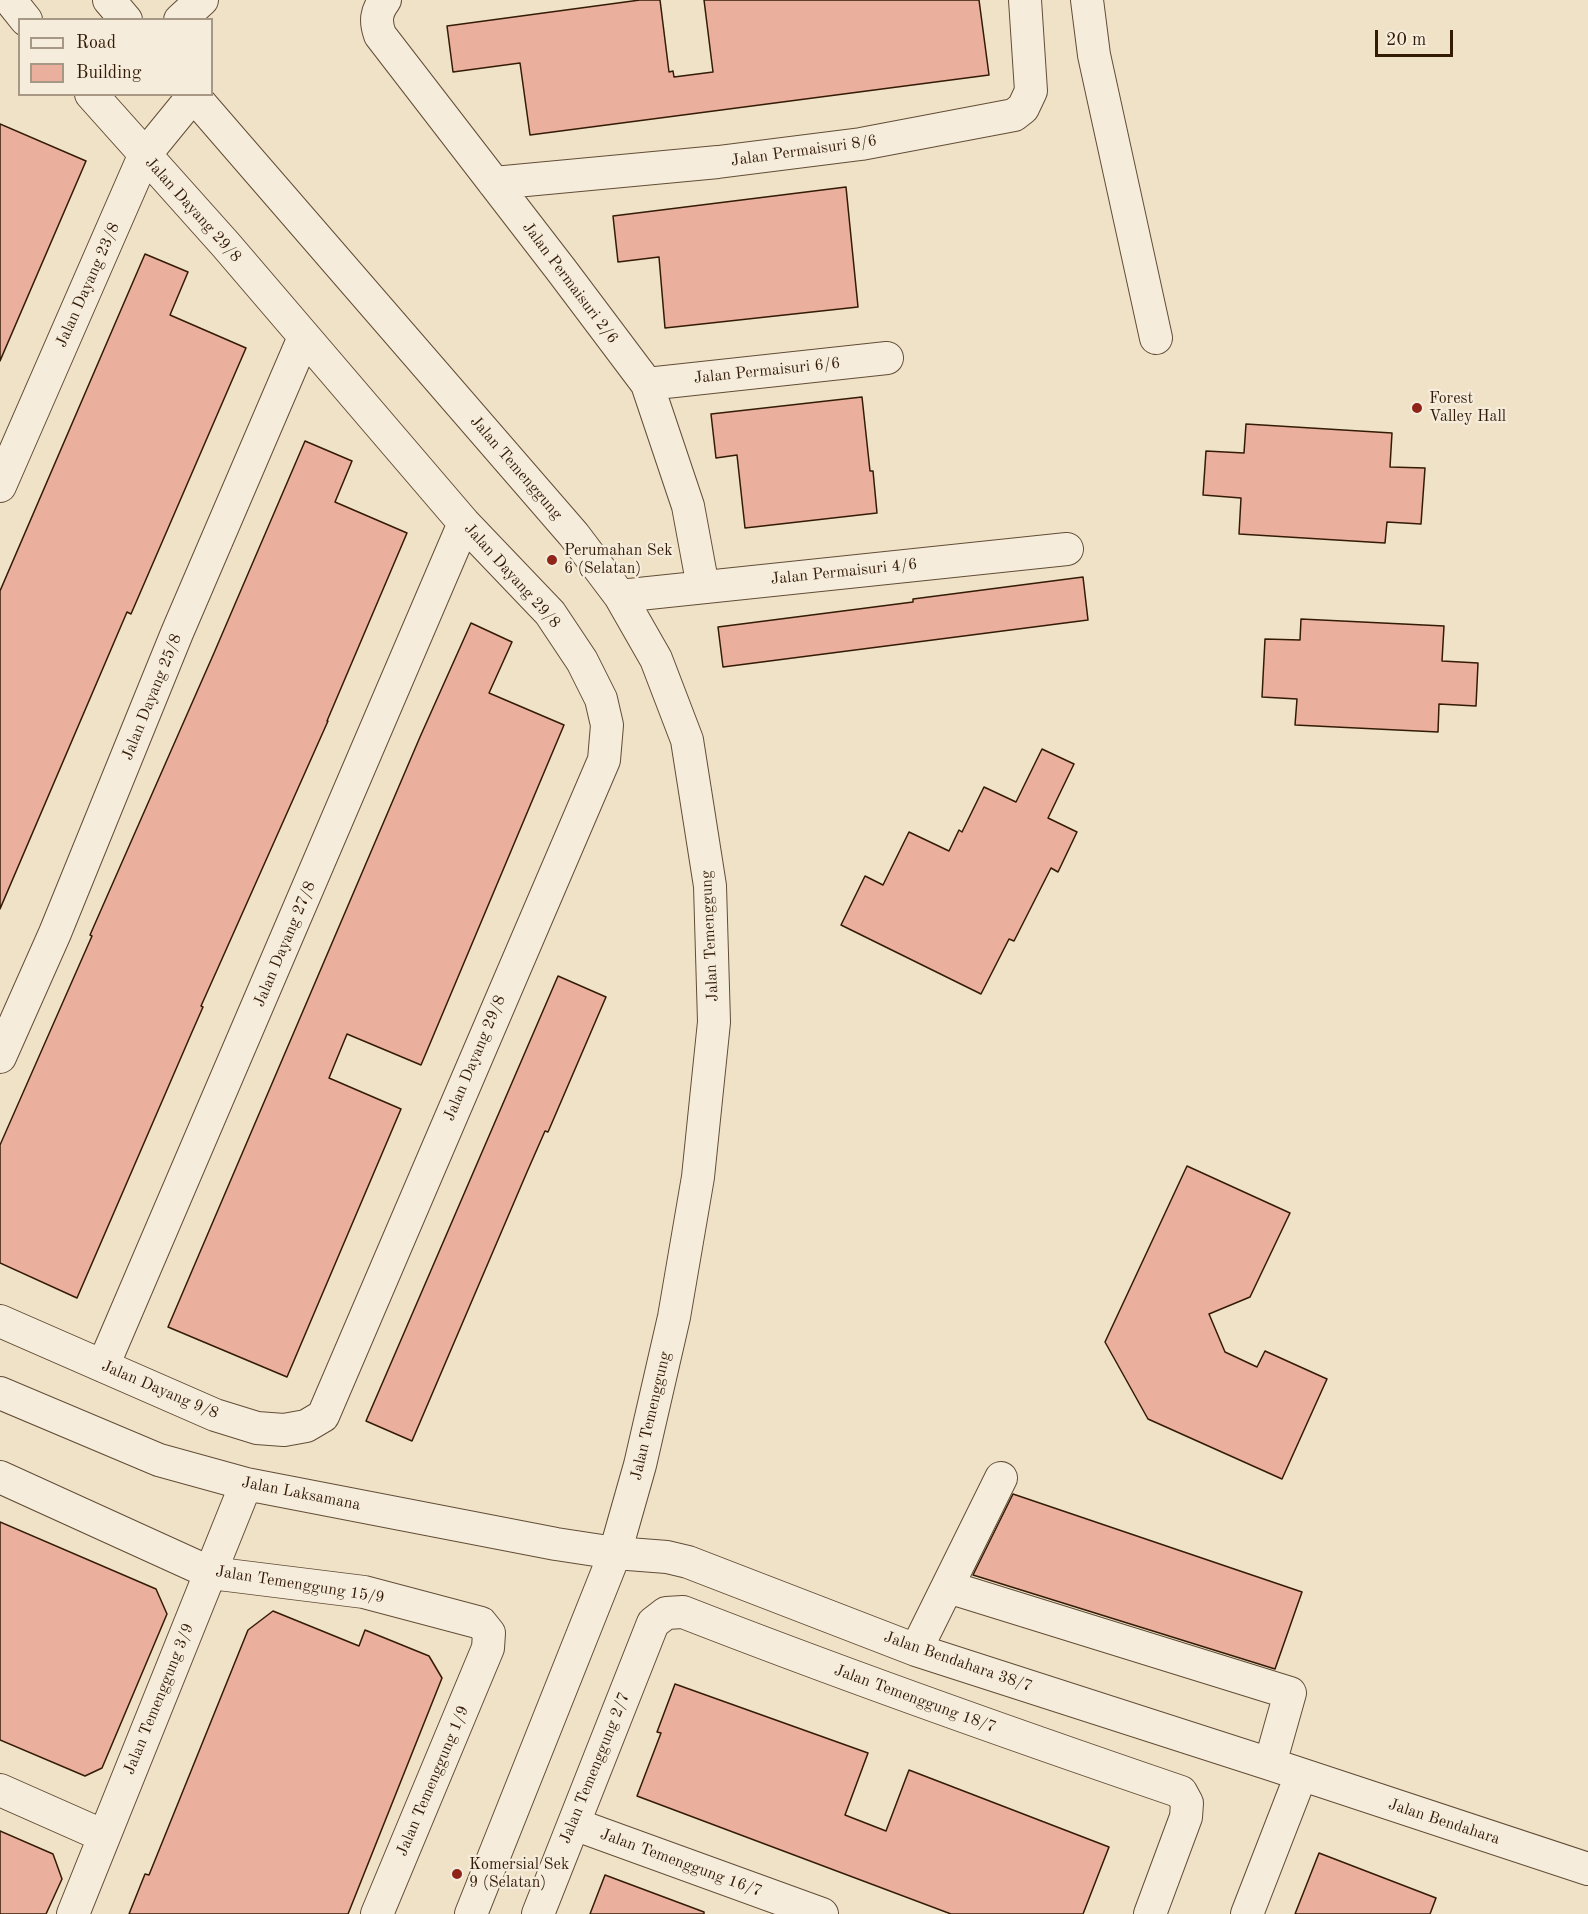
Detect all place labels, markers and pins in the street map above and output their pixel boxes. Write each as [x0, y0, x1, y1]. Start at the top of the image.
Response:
place label: Forest Valley Hall [1429, 389, 1506, 427]
marker: Forest Valley Hall [1410, 401, 1424, 415]
place label: Perumahan Sek 6 (Selatan) [564, 541, 672, 579]
marker: Perumahan Sek 6 (Selatan) [545, 553, 559, 567]
place label: Komersial Sek 9 (Selatan) [469, 1855, 569, 1893]
marker: Komersial Sek 9 (Selatan) [450, 1867, 464, 1881]

